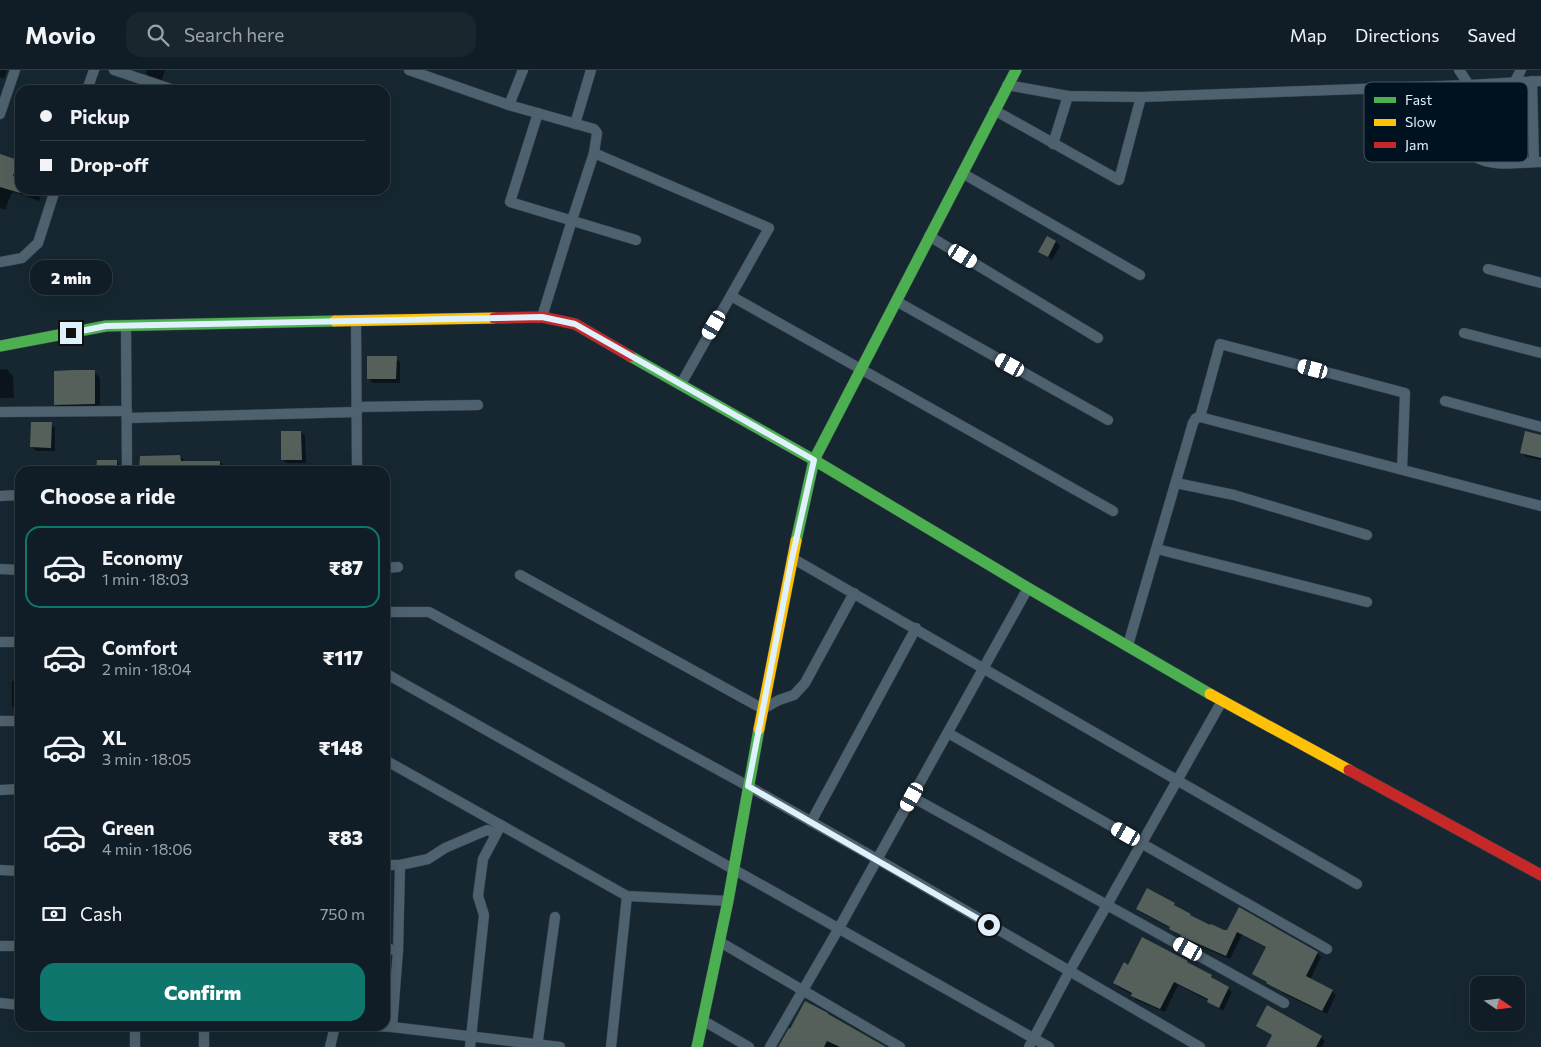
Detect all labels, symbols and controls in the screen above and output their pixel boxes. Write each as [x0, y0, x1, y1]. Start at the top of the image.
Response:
search box [126, 12, 476, 57]
text: Movio [25, 20, 96, 49]
icon: search [144, 21, 172, 49]
text: Search here [184, 23, 284, 46]
text: Map [1290, 24, 1327, 46]
text: Directions [1355, 24, 1439, 46]
text: Saved [1467, 24, 1516, 46]
legend [1364, 82, 1528, 162]
text: Fast [1405, 91, 1432, 108]
text: Pickup [70, 105, 130, 128]
text: Slow [1405, 113, 1436, 130]
text: Jam [1405, 136, 1429, 153]
text: Drop-off [70, 153, 149, 176]
car [946, 242, 979, 270]
callout: 2 min [30, 260, 112, 296]
text: 2 min [51, 268, 91, 287]
car [700, 308, 727, 342]
route end [60, 322, 82, 344]
car [993, 351, 1026, 379]
car [1296, 358, 1329, 380]
text: Choose a ride [40, 482, 175, 509]
icon: car [42, 545, 87, 590]
text: Economy [102, 546, 183, 569]
text: ₹87 [329, 556, 363, 579]
text: 1 min · 18:03 [102, 569, 189, 588]
icon: car [42, 635, 87, 680]
text: Comfort [102, 636, 178, 659]
text: ₹117 [323, 646, 363, 669]
text: 2 min · 18:04 [102, 659, 191, 678]
icon: car [42, 725, 87, 770]
text: XL [102, 726, 127, 749]
text: ₹148 [318, 736, 363, 759]
text: 3 min · 18:05 [102, 749, 191, 768]
car [898, 780, 925, 814]
icon: car [42, 815, 87, 860]
text: Green [102, 816, 154, 839]
car [1109, 820, 1142, 848]
text: ₹83 [328, 826, 363, 849]
text: 4 min · 18:06 [102, 839, 192, 858]
icon: cash [40, 900, 68, 928]
text: Cash [80, 902, 122, 925]
text: 750 m [320, 904, 365, 923]
route start [978, 914, 1000, 936]
car [1171, 935, 1204, 963]
button: Confirm [40, 963, 365, 1021]
north arrow [1470, 976, 1525, 1031]
map controls [1470, 976, 1525, 1031]

